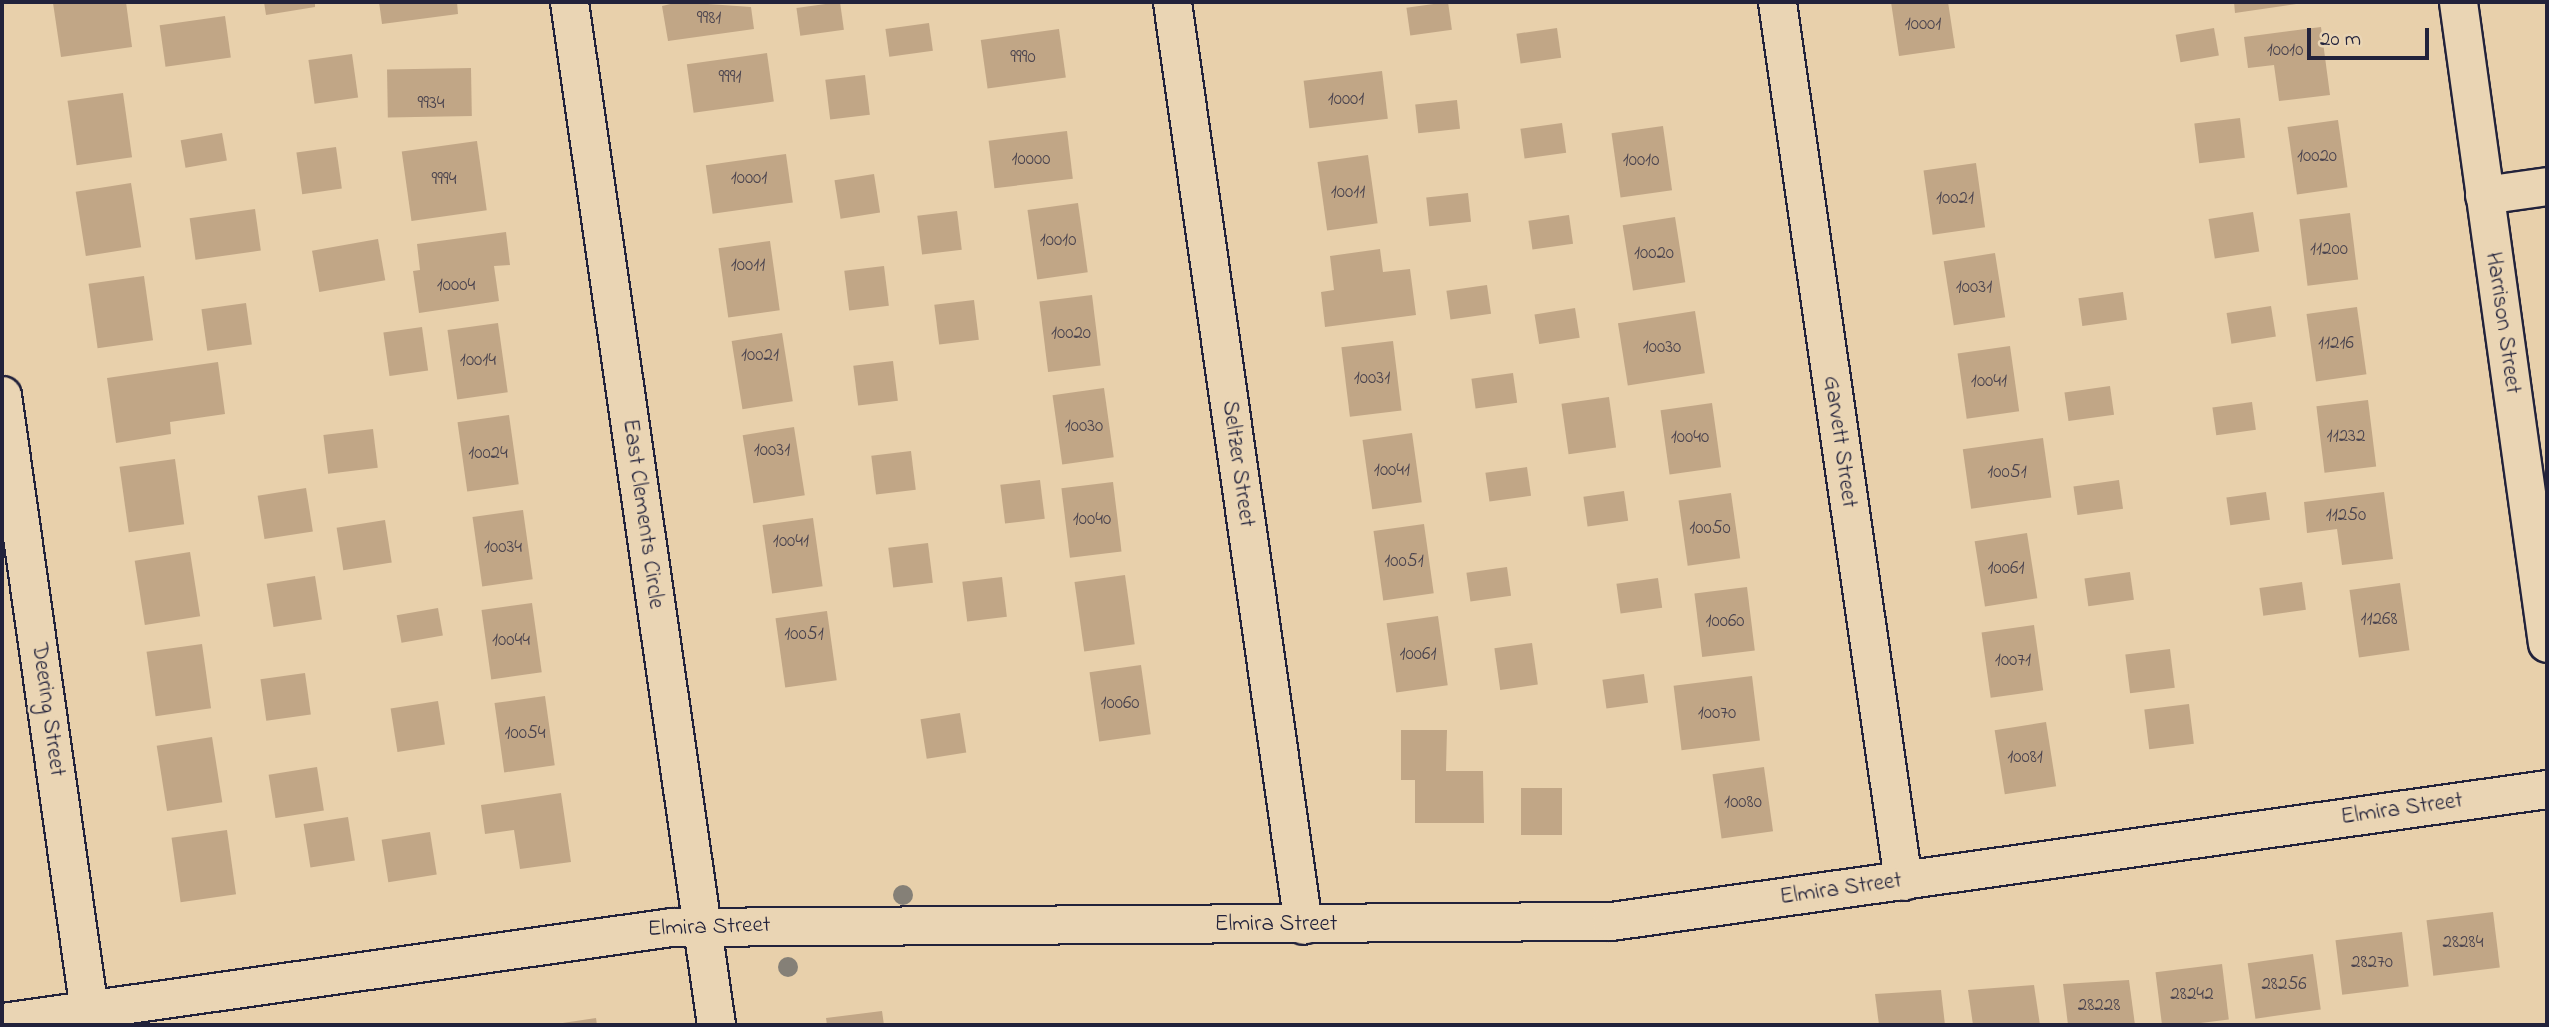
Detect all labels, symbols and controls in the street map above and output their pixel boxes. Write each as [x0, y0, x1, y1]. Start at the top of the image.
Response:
house number: 9981 [697, 8, 721, 30]
house number: 10001 [1905, 14, 1941, 36]
scale bar [2311, 14, 2434, 58]
text: 20 m [2320, 25, 2361, 55]
house number: 10010 [2267, 40, 2303, 62]
house number: 9990 [1010, 47, 1036, 69]
house number: 9991 [718, 67, 742, 89]
house number: 10001 [1328, 89, 1364, 111]
house number: 9934 [417, 93, 445, 115]
house number: 10020 [2297, 146, 2337, 168]
house number: 10000 [1012, 149, 1050, 171]
house number: 10010 [1623, 150, 1659, 172]
house number: 10001 [731, 168, 767, 190]
house number: 9994 [432, 169, 456, 191]
house number: 10011 [1331, 182, 1365, 204]
house number: 10021 [1936, 188, 1974, 210]
house number: 10010 [1040, 230, 1076, 252]
house number: 11200 [2310, 239, 2348, 261]
house number: 10020 [1634, 243, 1674, 265]
street label: Harrison Street [2478, 250, 2526, 396]
house number: 10011 [731, 255, 765, 277]
house number: 10004 [437, 275, 475, 297]
house number: 10031 [1956, 277, 1992, 299]
house number: 10020 [1051, 323, 1091, 345]
house number: 11216 [2318, 333, 2354, 355]
house number: 10030 [1643, 337, 1681, 359]
house number: 10021 [741, 345, 779, 367]
house number: 10014 [460, 350, 496, 372]
house number: 10031 [1354, 368, 1390, 390]
house number: 10041 [1971, 371, 2007, 393]
street label: Garvett Street [1816, 374, 1862, 510]
street label: Seltzer Street [1214, 399, 1260, 529]
house number: 10030 [1065, 416, 1103, 438]
street label: East Clements Circle [615, 417, 669, 611]
house number: 11232 [2327, 426, 2365, 448]
house number: 10040 [1671, 427, 1709, 449]
house number: 10031 [754, 440, 790, 462]
house number: 10024 [468, 443, 508, 465]
house number: 10041 [1374, 460, 1410, 482]
house number: 10051 [1987, 462, 2027, 484]
house number: 11250 [2326, 505, 2366, 527]
house number: 10040 [1073, 509, 1111, 531]
house number: 10050 [1689, 518, 1731, 540]
house number: 10041 [773, 531, 809, 553]
house number: 10034 [484, 537, 522, 559]
house number: 10051 [1384, 551, 1424, 573]
house number: 10061 [1988, 558, 2024, 580]
house number: 11268 [2360, 609, 2398, 631]
house number: 10060 [1705, 611, 1745, 633]
house number: 10051 [784, 624, 824, 646]
house number: 10044 [492, 630, 530, 652]
street label: Deering Street [24, 642, 70, 778]
house number: 10061 [1400, 644, 1436, 666]
house number: 10071 [1995, 650, 2031, 672]
house number: 10060 [1100, 693, 1140, 715]
house number: 10070 [1698, 703, 1736, 725]
house number: 10054 [504, 723, 546, 745]
house number: 10081 [2007, 747, 2043, 769]
street label: Elmira Street [2339, 788, 2465, 832]
house number: 10080 [1724, 792, 1762, 814]
street label: Elmira Street [1778, 868, 1904, 912]
street label: Elmira Street [1214, 911, 1338, 939]
street label: Elmira Street [647, 912, 771, 944]
house number: 28284 [2443, 932, 2483, 954]
house number: 28270 [2351, 952, 2393, 974]
house number: 28256 [2261, 974, 2307, 996]
house number: 28242 [2170, 984, 2214, 1006]
house number: 28228 [2078, 995, 2120, 1017]

